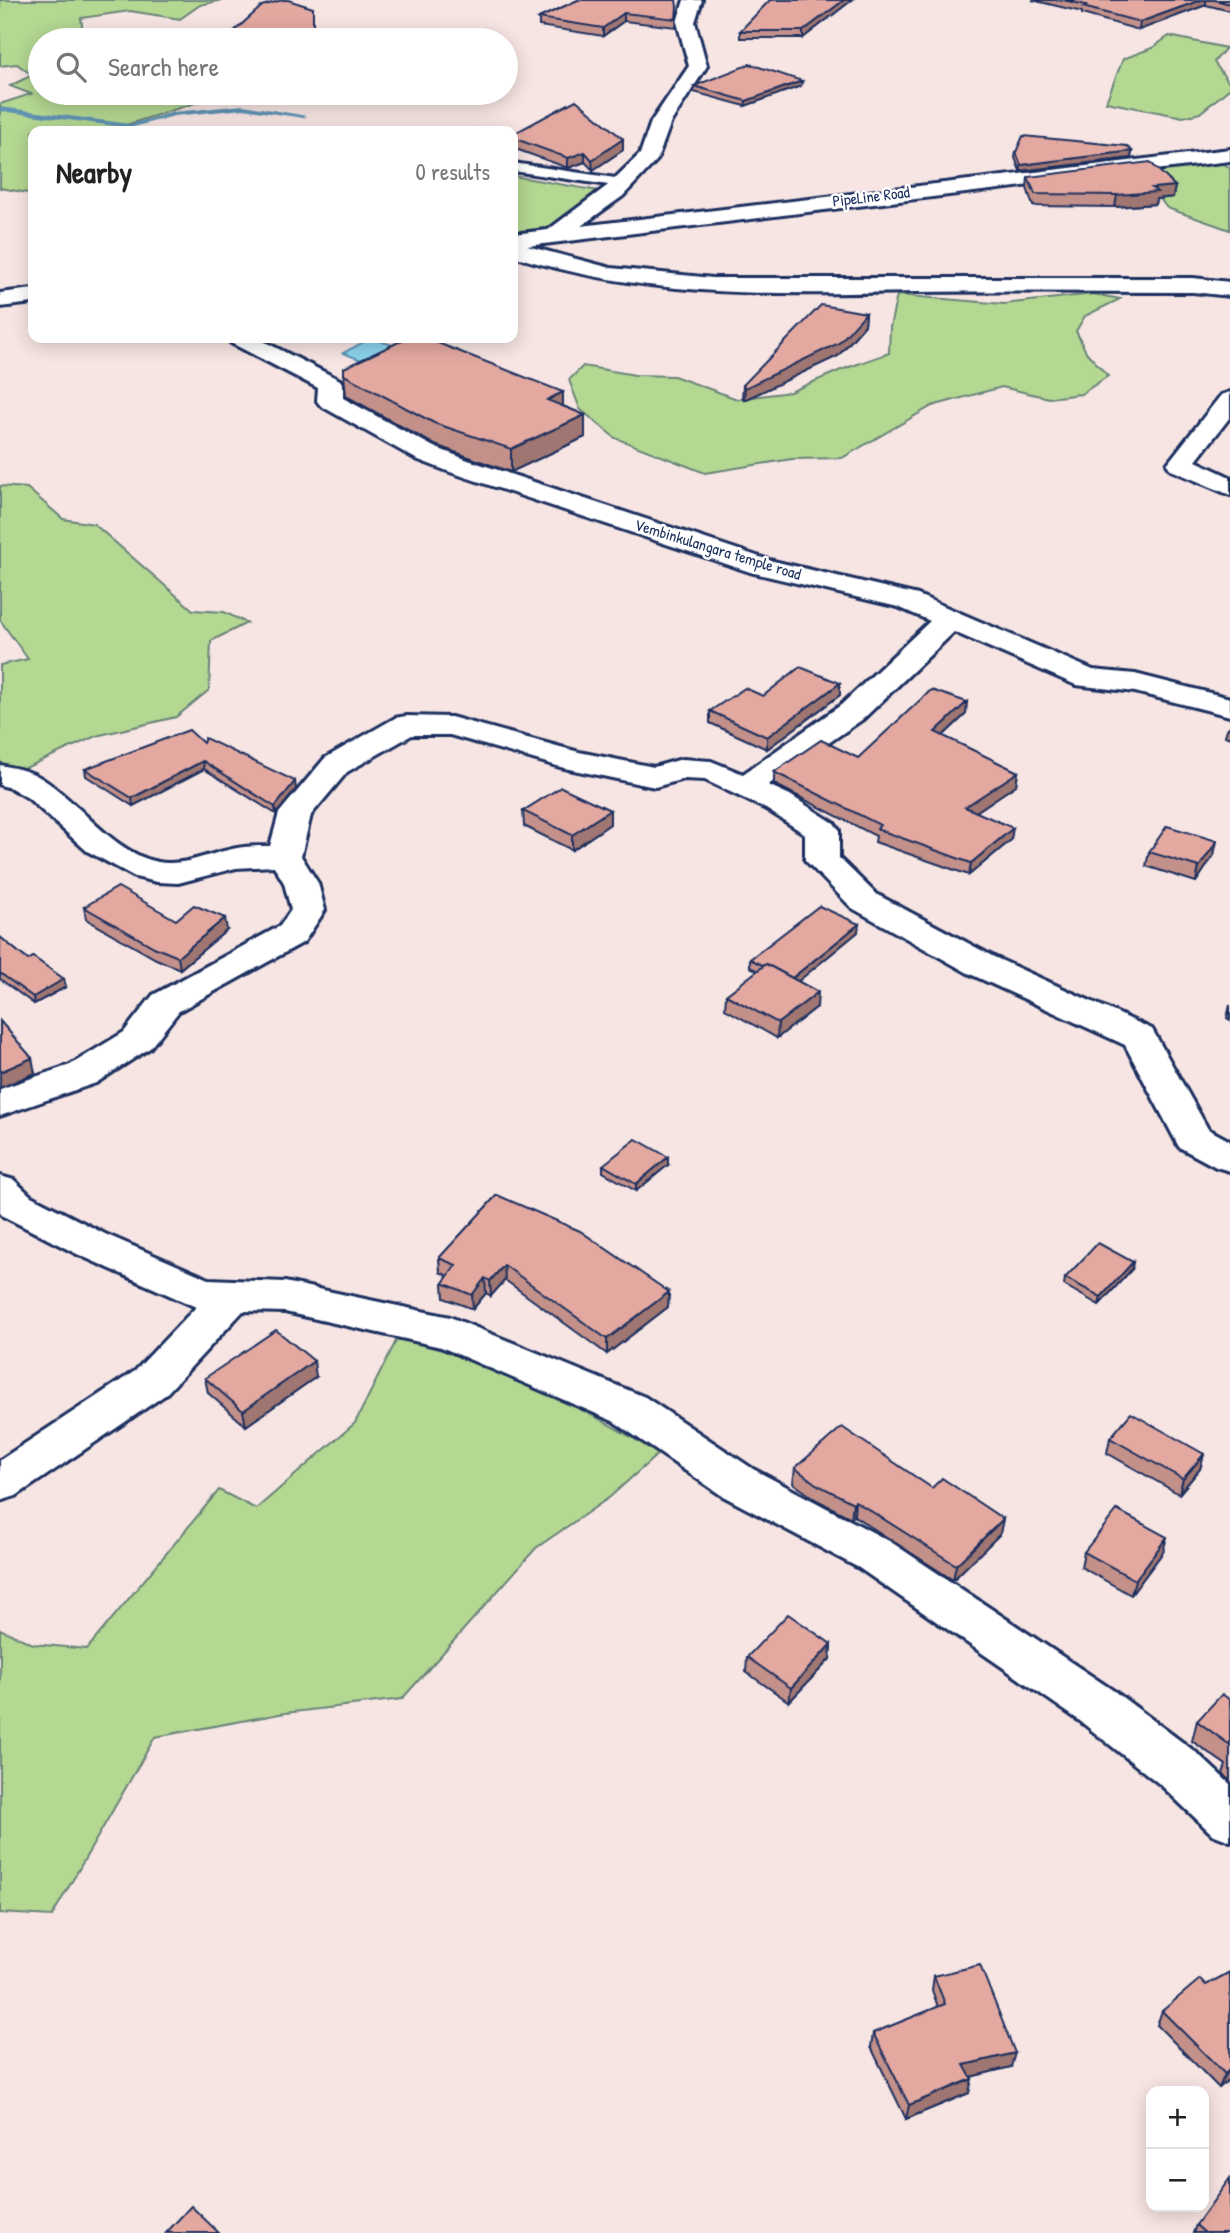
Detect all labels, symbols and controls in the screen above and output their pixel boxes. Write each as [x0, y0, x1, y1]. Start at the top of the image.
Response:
search box [28, 28, 518, 105]
icon: search [52, 48, 90, 86]
text: Search here [108, 49, 219, 84]
text: Nearby [56, 152, 132, 192]
text: 0 results [415, 156, 490, 187]
street label: PipeLine Road [831, 180, 911, 212]
street label: Vembinkulangara temple road [632, 513, 804, 585]
map controls [1146, 2086, 1209, 2212]
button: + [1146, 2086, 1209, 2149]
button: − [1146, 2149, 1209, 2212]

